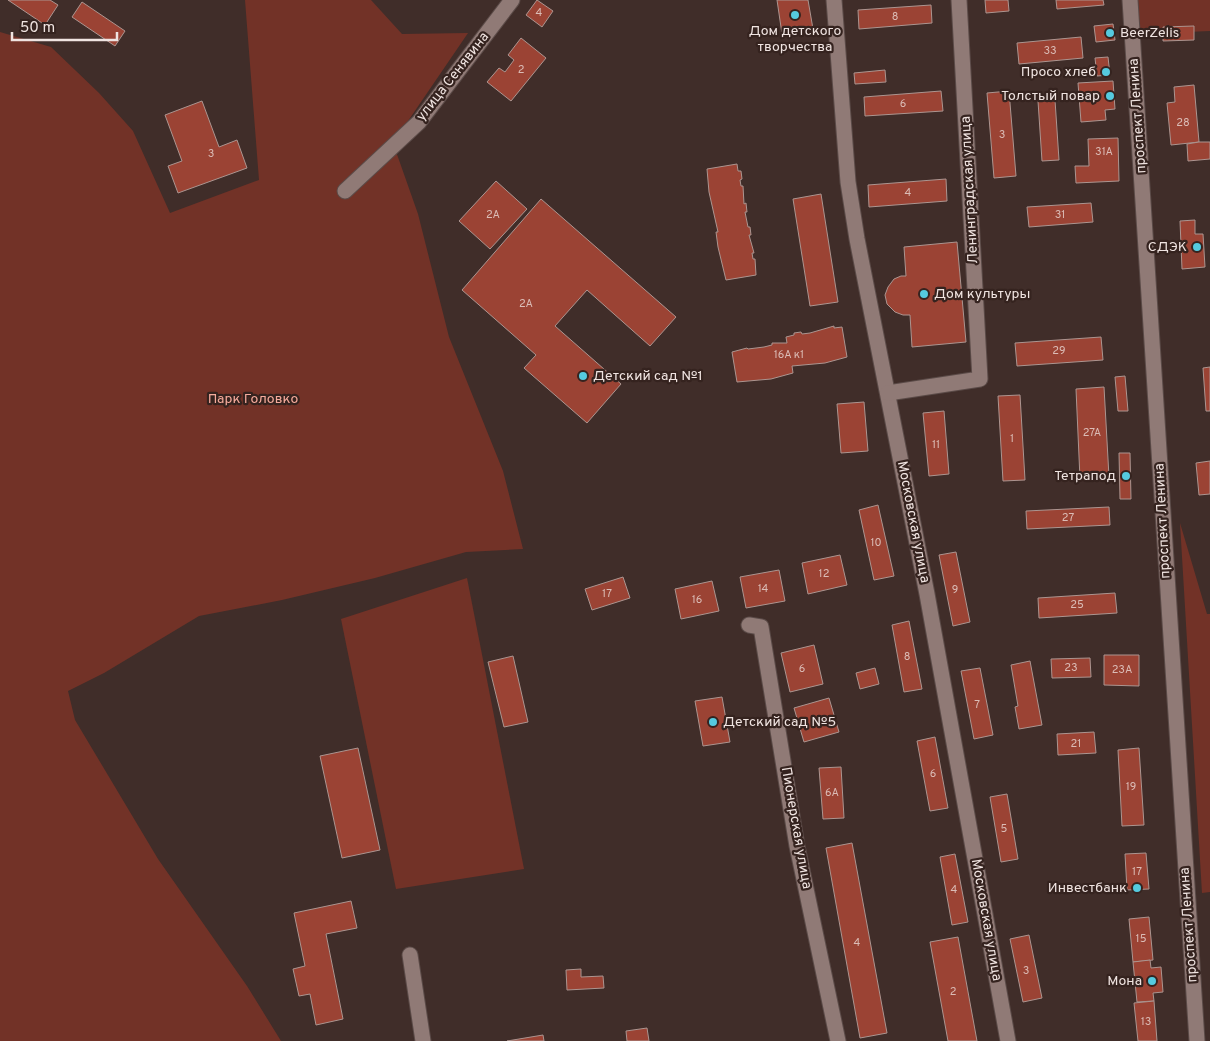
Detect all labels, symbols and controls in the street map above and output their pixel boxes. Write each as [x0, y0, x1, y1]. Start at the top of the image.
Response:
house number: 4 [536, 6, 543, 20]
marker: Дом детского творчества [789, 9, 801, 21]
scale bar [12, 10, 118, 42]
house number: 8 [892, 10, 898, 24]
text: 50 m [20, 19, 55, 38]
place label: Дом детского творчества [749, 23, 841, 56]
place label: BeerZelis [1120, 25, 1179, 42]
marker: BeerZelis [1104, 27, 1116, 39]
street label: улица Сенявина [413, 29, 493, 125]
house number: 33 [1043, 44, 1057, 58]
street label: проспект Ленина [1125, 58, 1151, 174]
house number: 2 [518, 63, 524, 77]
place label: Просо хлеб [1021, 64, 1096, 81]
marker: Просо хлеб [1100, 66, 1112, 78]
place label: Толстый повар [1001, 88, 1100, 105]
marker: Толстый повар [1104, 90, 1116, 102]
house number: 6 [900, 97, 906, 111]
street label: Ленинградская улица [958, 116, 982, 264]
house number: 28 [1176, 116, 1190, 130]
house number: 3 [999, 128, 1005, 142]
house number: 31А [1095, 145, 1113, 159]
house number: 3 [208, 147, 214, 161]
house number: 4 [905, 186, 912, 200]
house number: 2А [486, 208, 500, 222]
house number: 31 [1055, 208, 1065, 222]
place label: СДЭК [1148, 239, 1187, 256]
marker: СДЭК [1191, 241, 1203, 253]
place label: Дом культуры [934, 286, 1030, 303]
marker: Дом культуры [918, 288, 930, 300]
house number: 2А [519, 297, 533, 311]
house number: 29 [1052, 344, 1066, 358]
house number: 16А к1 [774, 348, 804, 362]
place label: Детский сад №1 [593, 368, 703, 385]
marker: Детский сад №1 [577, 370, 589, 382]
park label: Парк Головко [208, 391, 298, 408]
house number: 27А [1083, 426, 1101, 440]
house number: 1 [1010, 432, 1014, 446]
house number: 11 [932, 438, 940, 452]
street label: Московская улица [893, 460, 933, 584]
street label: проспект Ленина [1151, 463, 1175, 579]
place label: Тетрапод [1054, 468, 1116, 485]
marker: Тетрапод [1120, 470, 1132, 482]
house number: 27 [1062, 511, 1074, 525]
house number: 10 [870, 536, 882, 550]
house number: 12 [819, 567, 829, 581]
house number: 14 [758, 582, 769, 596]
house number: 9 [952, 583, 958, 597]
house number: 17 [602, 587, 612, 601]
house number: 16 [692, 593, 702, 607]
house number: 25 [1070, 598, 1084, 612]
house number: 8 [904, 650, 910, 664]
house number: 23 [1064, 661, 1078, 675]
house number: 6 [799, 662, 805, 676]
house number: 23А [1112, 663, 1132, 677]
house number: 7 [974, 698, 980, 712]
place label: Детский сад №5 [723, 714, 836, 731]
marker: Детский сад №5 [707, 716, 719, 728]
house number: 21 [1071, 737, 1081, 751]
street label: Пионерская улица [777, 766, 815, 890]
house number: 6 [930, 767, 936, 781]
house number: 19 [1126, 780, 1136, 794]
house number: 6А [825, 786, 839, 800]
house number: 5 [1001, 822, 1008, 836]
street label: Московская улица [967, 858, 1005, 982]
house number: 17 [1132, 865, 1142, 879]
street label: проспект Ленина [1176, 867, 1202, 983]
place label: Инвестбанк [1048, 880, 1127, 897]
marker: Инвестбанк [1131, 882, 1143, 894]
house number: 4 [951, 883, 958, 897]
house number: 15 [1136, 932, 1147, 946]
house number: 4 [854, 936, 861, 950]
house number: 3 [1023, 964, 1029, 978]
place label: Мона [1107, 973, 1142, 990]
marker: Мона [1146, 975, 1158, 987]
house number: 2 [950, 985, 956, 999]
house number: 13 [1141, 1015, 1151, 1029]

